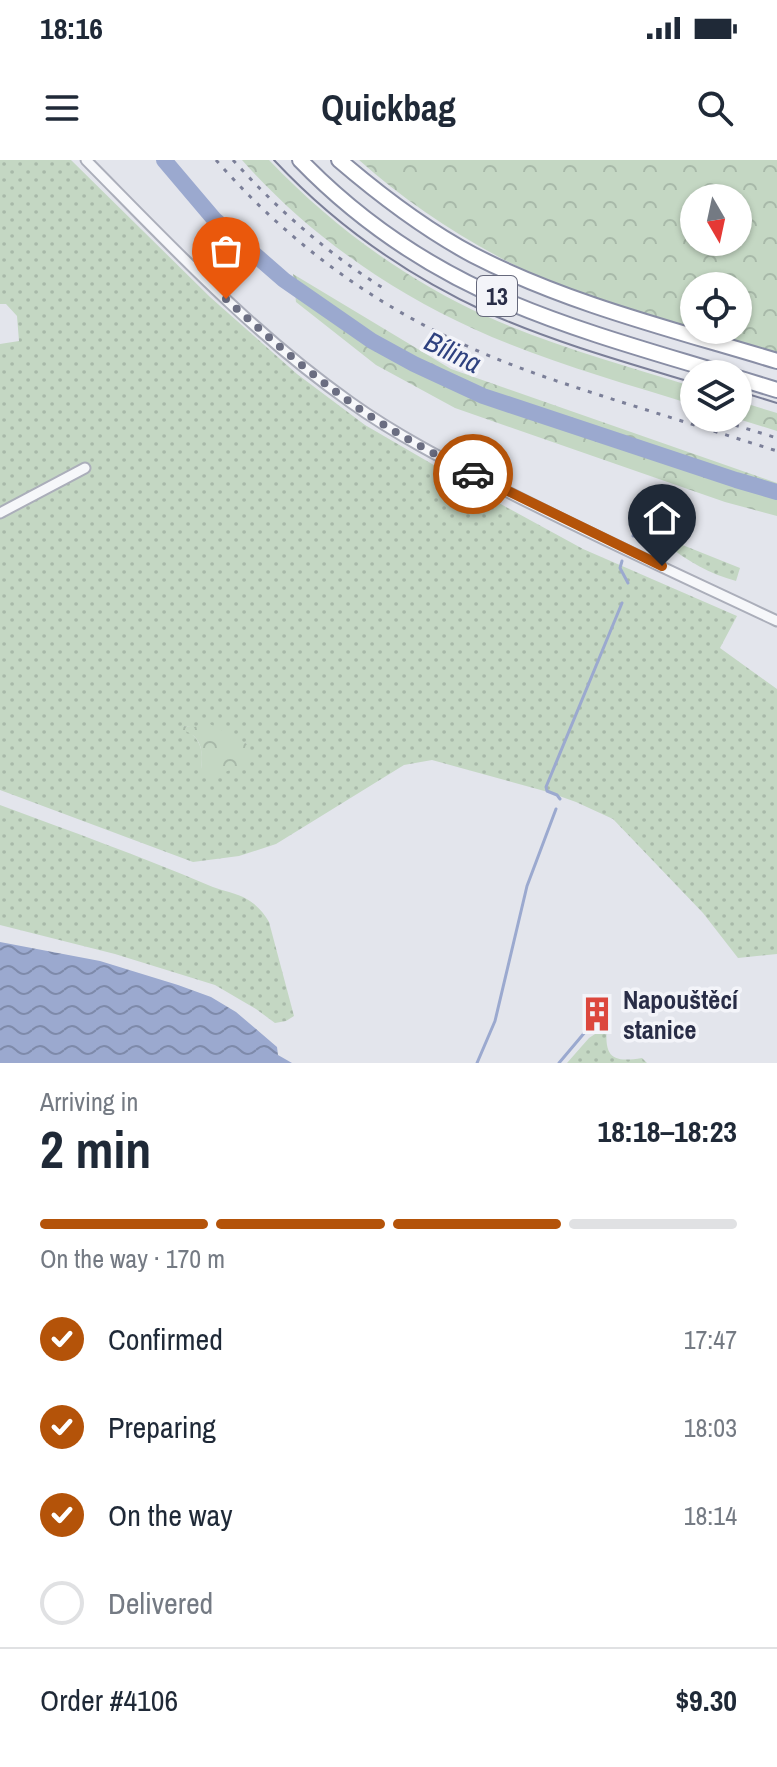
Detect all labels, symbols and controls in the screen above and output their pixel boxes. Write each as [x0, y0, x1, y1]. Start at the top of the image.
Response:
text: 18:16 [40, 8, 103, 48]
text: Quickbag [321, 84, 456, 132]
icon: menu [40, 86, 84, 130]
icon: search [693, 86, 737, 130]
north arrow [680, 184, 752, 256]
map controls [680, 184, 752, 432]
pin [192, 217, 260, 299]
icon: bag [204, 229, 248, 273]
button: locate [680, 272, 752, 344]
road number: 13 [477, 276, 517, 316]
water label: Bílina [418, 322, 488, 382]
button: layers [680, 360, 752, 432]
courier [433, 434, 513, 514]
icon: car [451, 452, 495, 496]
pin [628, 484, 696, 566]
icon: home [640, 496, 684, 540]
place label: Napouštěcí stanice [623, 982, 739, 1047]
building icon: Napouštěcí stanice [578, 995, 616, 1033]
text: Arriving in [40, 1084, 138, 1119]
text: 18:18–18:23 [598, 1111, 737, 1151]
text: 2 min [40, 1114, 151, 1184]
text: On the way · 170 m [40, 1241, 225, 1276]
icon: check [40, 1317, 84, 1361]
text: Confirmed [108, 1319, 223, 1359]
text: 17:47 [684, 1322, 737, 1357]
icon: check [40, 1405, 84, 1449]
text: Preparing [108, 1407, 216, 1447]
text: 18:03 [684, 1410, 737, 1445]
icon: check [40, 1493, 84, 1537]
text: On the way [108, 1495, 232, 1535]
text: 18:14 [684, 1498, 737, 1533]
text: Delivered [108, 1583, 213, 1623]
text: Order #4106 [40, 1680, 178, 1720]
text: $9.30 [675, 1680, 737, 1720]

